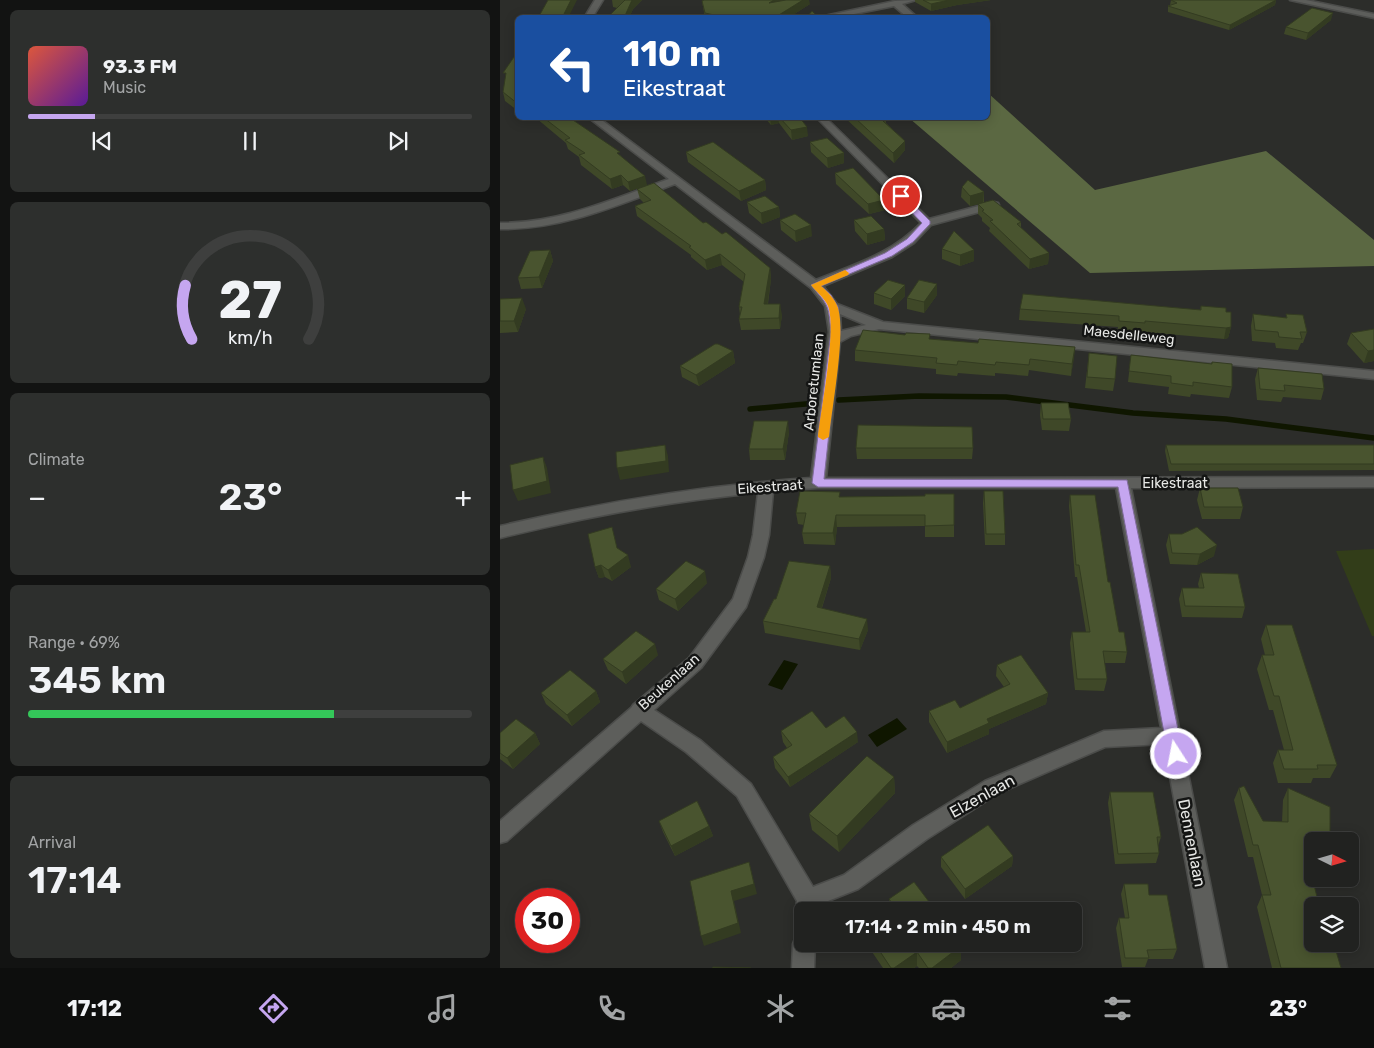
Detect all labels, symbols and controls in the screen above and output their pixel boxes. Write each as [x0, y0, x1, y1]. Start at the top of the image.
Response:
text: 110 m [623, 33, 721, 75]
icon: left [540, 35, 605, 100]
text: 93.3 FM [103, 55, 177, 78]
text: Eikestraat [623, 75, 726, 102]
text: Music [103, 78, 146, 97]
icon: previous [88, 127, 116, 155]
icon: pause [236, 127, 264, 155]
icon: next [384, 127, 412, 155]
pin [880, 175, 922, 217]
icon: arrive [887, 182, 915, 210]
text: 27 [218, 269, 282, 331]
street label: Maesdelleweg [1083, 322, 1175, 348]
text: km/h [228, 327, 272, 348]
street label: Arboretumlaan [800, 333, 828, 431]
text: Climate [28, 450, 85, 469]
text: 23° [218, 474, 282, 520]
street label: Eikestraat [1142, 475, 1208, 492]
street label: Eikestraat [737, 476, 804, 498]
text: − [28, 481, 46, 514]
text: + [455, 481, 472, 514]
text: Range · 69% [28, 633, 120, 652]
street label: Beukenlaan [635, 650, 703, 714]
text: 345 km [28, 657, 166, 703]
position arrow [1149, 727, 1201, 779]
street label: Elzenlaan [946, 770, 1018, 822]
street label: Dennenlaan [1174, 797, 1210, 889]
north arrow [1304, 832, 1359, 888]
map controls [1304, 832, 1359, 952]
text: Arrival [28, 833, 76, 852]
text: 17:14 [28, 857, 122, 903]
speed limit sign: 30 [515, 888, 580, 953]
button: layers [1304, 897, 1359, 952]
text: 17:14 · 2 min · 450 m [845, 915, 1031, 938]
icon: directions [256, 991, 291, 1026]
icon: music [425, 991, 460, 1026]
icon: phone [594, 991, 629, 1026]
icon: climate [763, 991, 798, 1026]
icon: car [931, 991, 966, 1026]
icon: filters [1100, 991, 1135, 1026]
text: 17:12 [67, 995, 122, 1022]
text: 23° [1269, 995, 1307, 1022]

